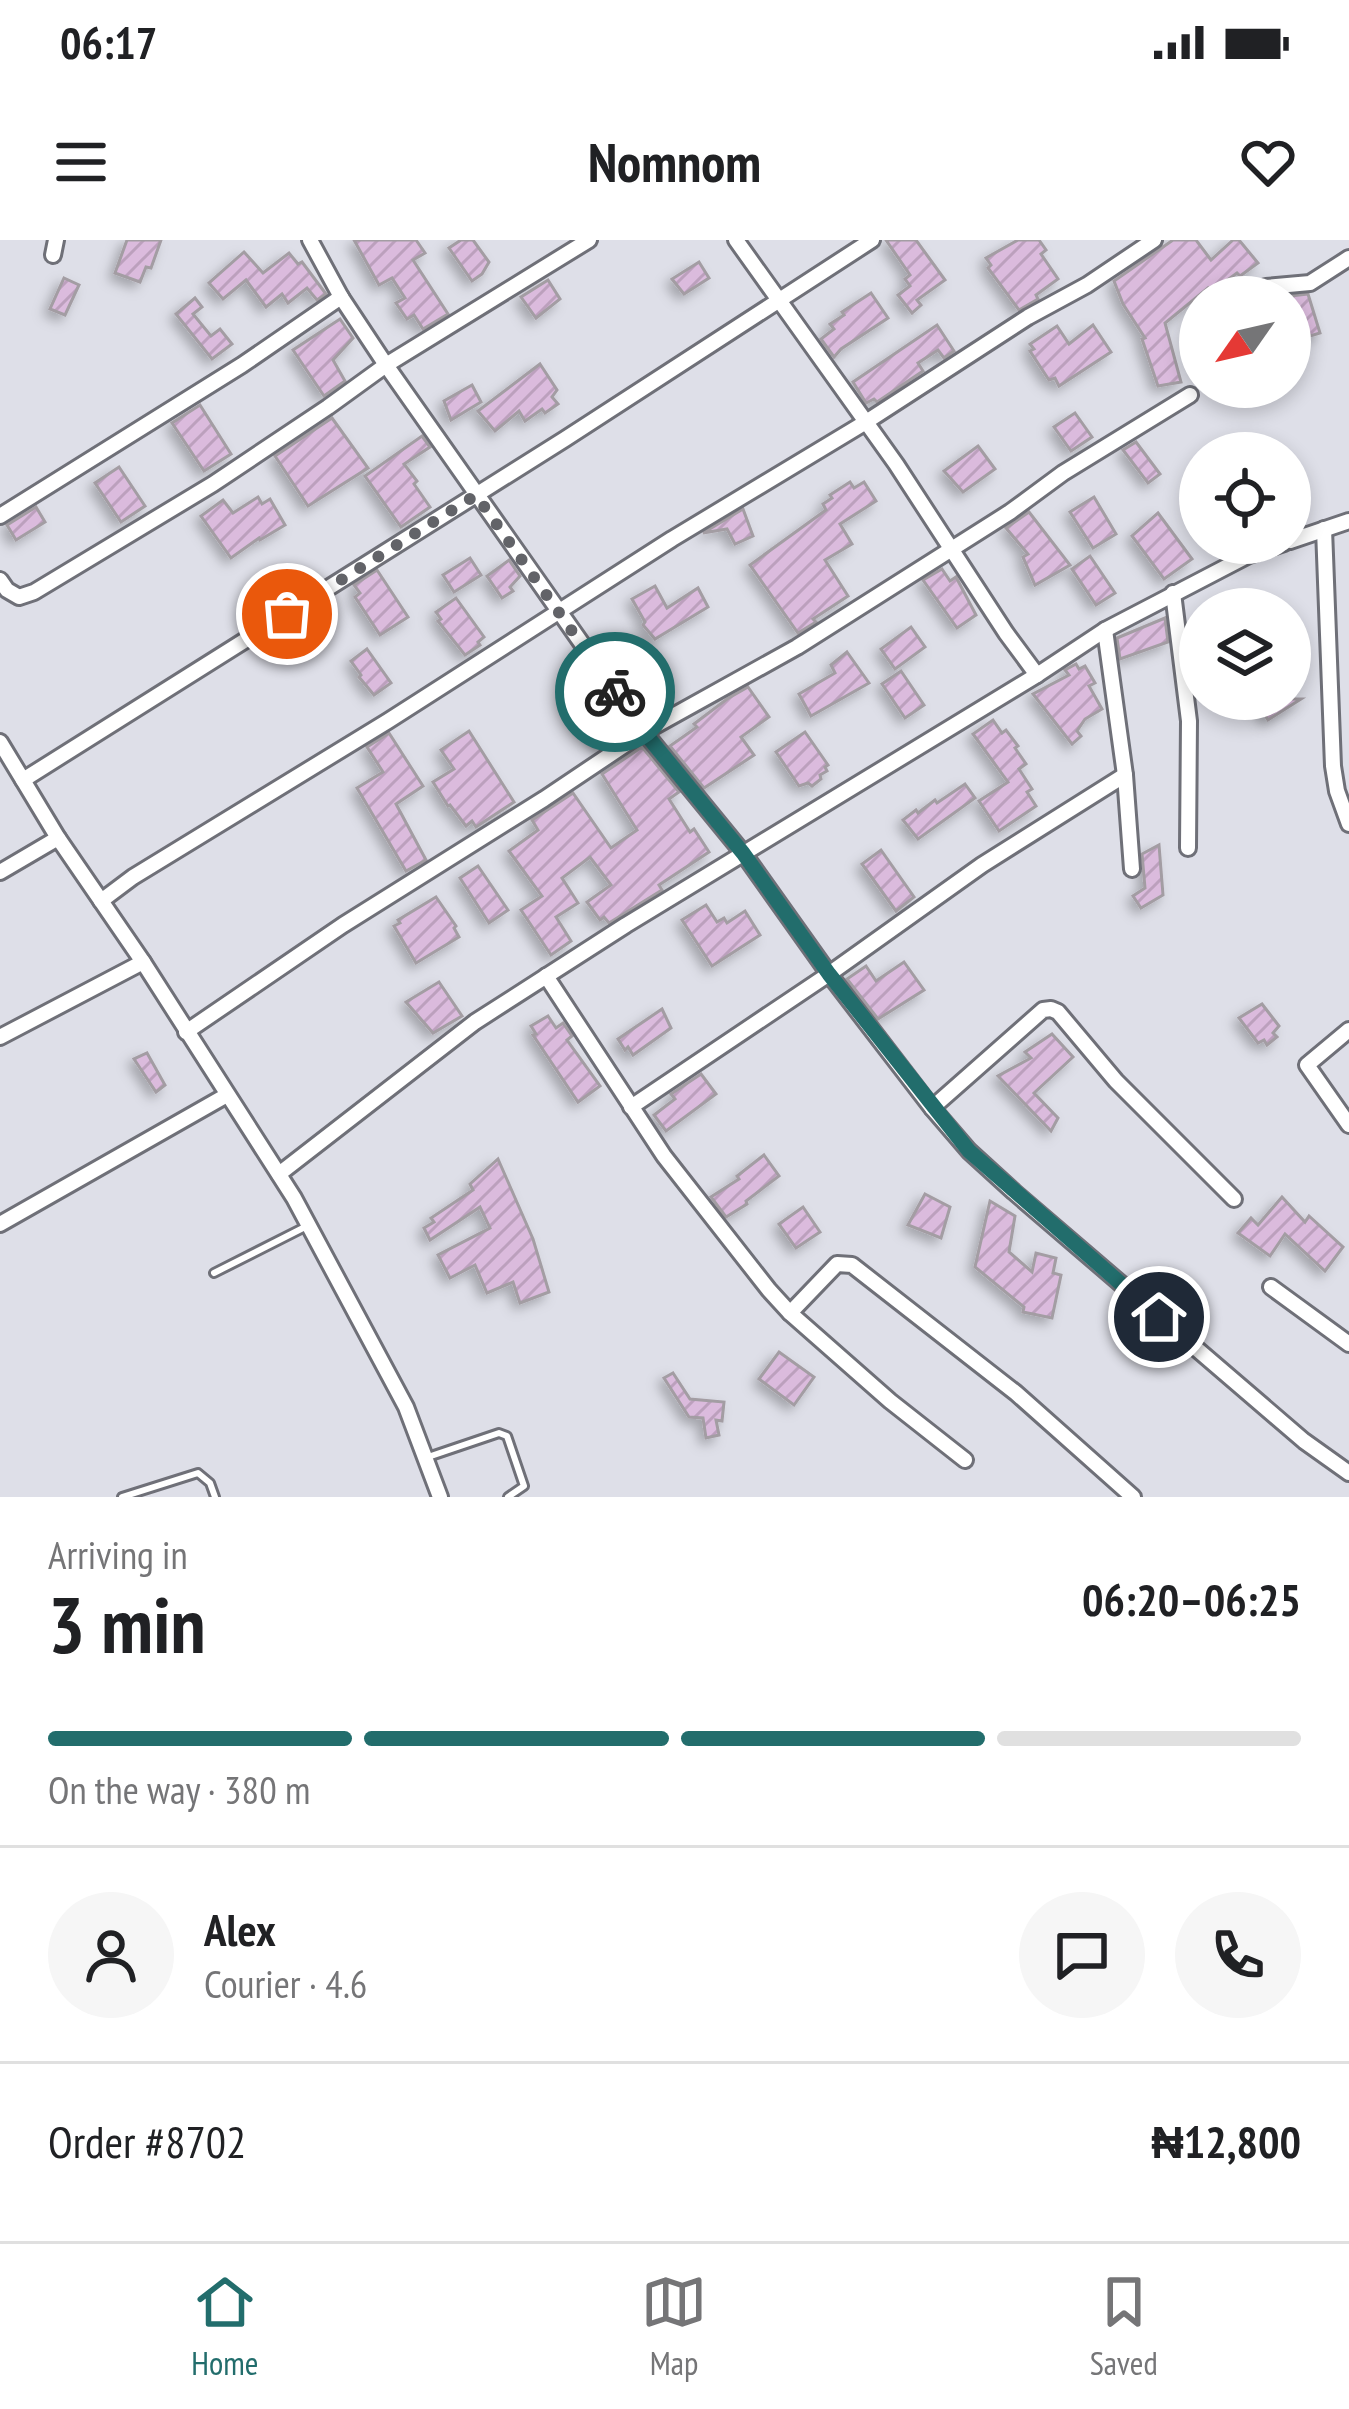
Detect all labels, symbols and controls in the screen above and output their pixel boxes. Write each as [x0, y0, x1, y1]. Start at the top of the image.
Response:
text: 06:17 [60, 13, 157, 71]
text: Nomnom [588, 127, 761, 197]
icon: menu [48, 129, 114, 195]
icon: heart [1235, 129, 1301, 195]
north arrow [1179, 276, 1311, 408]
map controls [1179, 276, 1311, 720]
button: locate [1179, 432, 1311, 564]
pin [236, 563, 338, 665]
icon: bag [254, 581, 320, 647]
button: layers [1179, 588, 1311, 720]
courier [555, 632, 675, 752]
icon: bike [582, 659, 648, 725]
pin [1108, 1266, 1210, 1368]
icon: home [1126, 1284, 1192, 1350]
text: Arriving in [48, 1529, 188, 1580]
text: 06:20–06:25 [1082, 1570, 1301, 1628]
text: 3 min [48, 1574, 206, 1675]
text: On the way · 380 m [48, 1764, 310, 1815]
button: person [48, 1892, 174, 2018]
button: chat [1019, 1892, 1145, 2018]
button: phone [1175, 1892, 1301, 2018]
text: Alex [204, 1900, 276, 1958]
text: Courier · 4.6 [204, 1958, 367, 2009]
text: Order #8702 [48, 2112, 246, 2170]
text: ₦12,800 [1151, 2112, 1301, 2170]
tab: Home [191, 2269, 258, 2384]
tab: Map [641, 2269, 707, 2384]
tab: Saved [1090, 2269, 1158, 2384]

